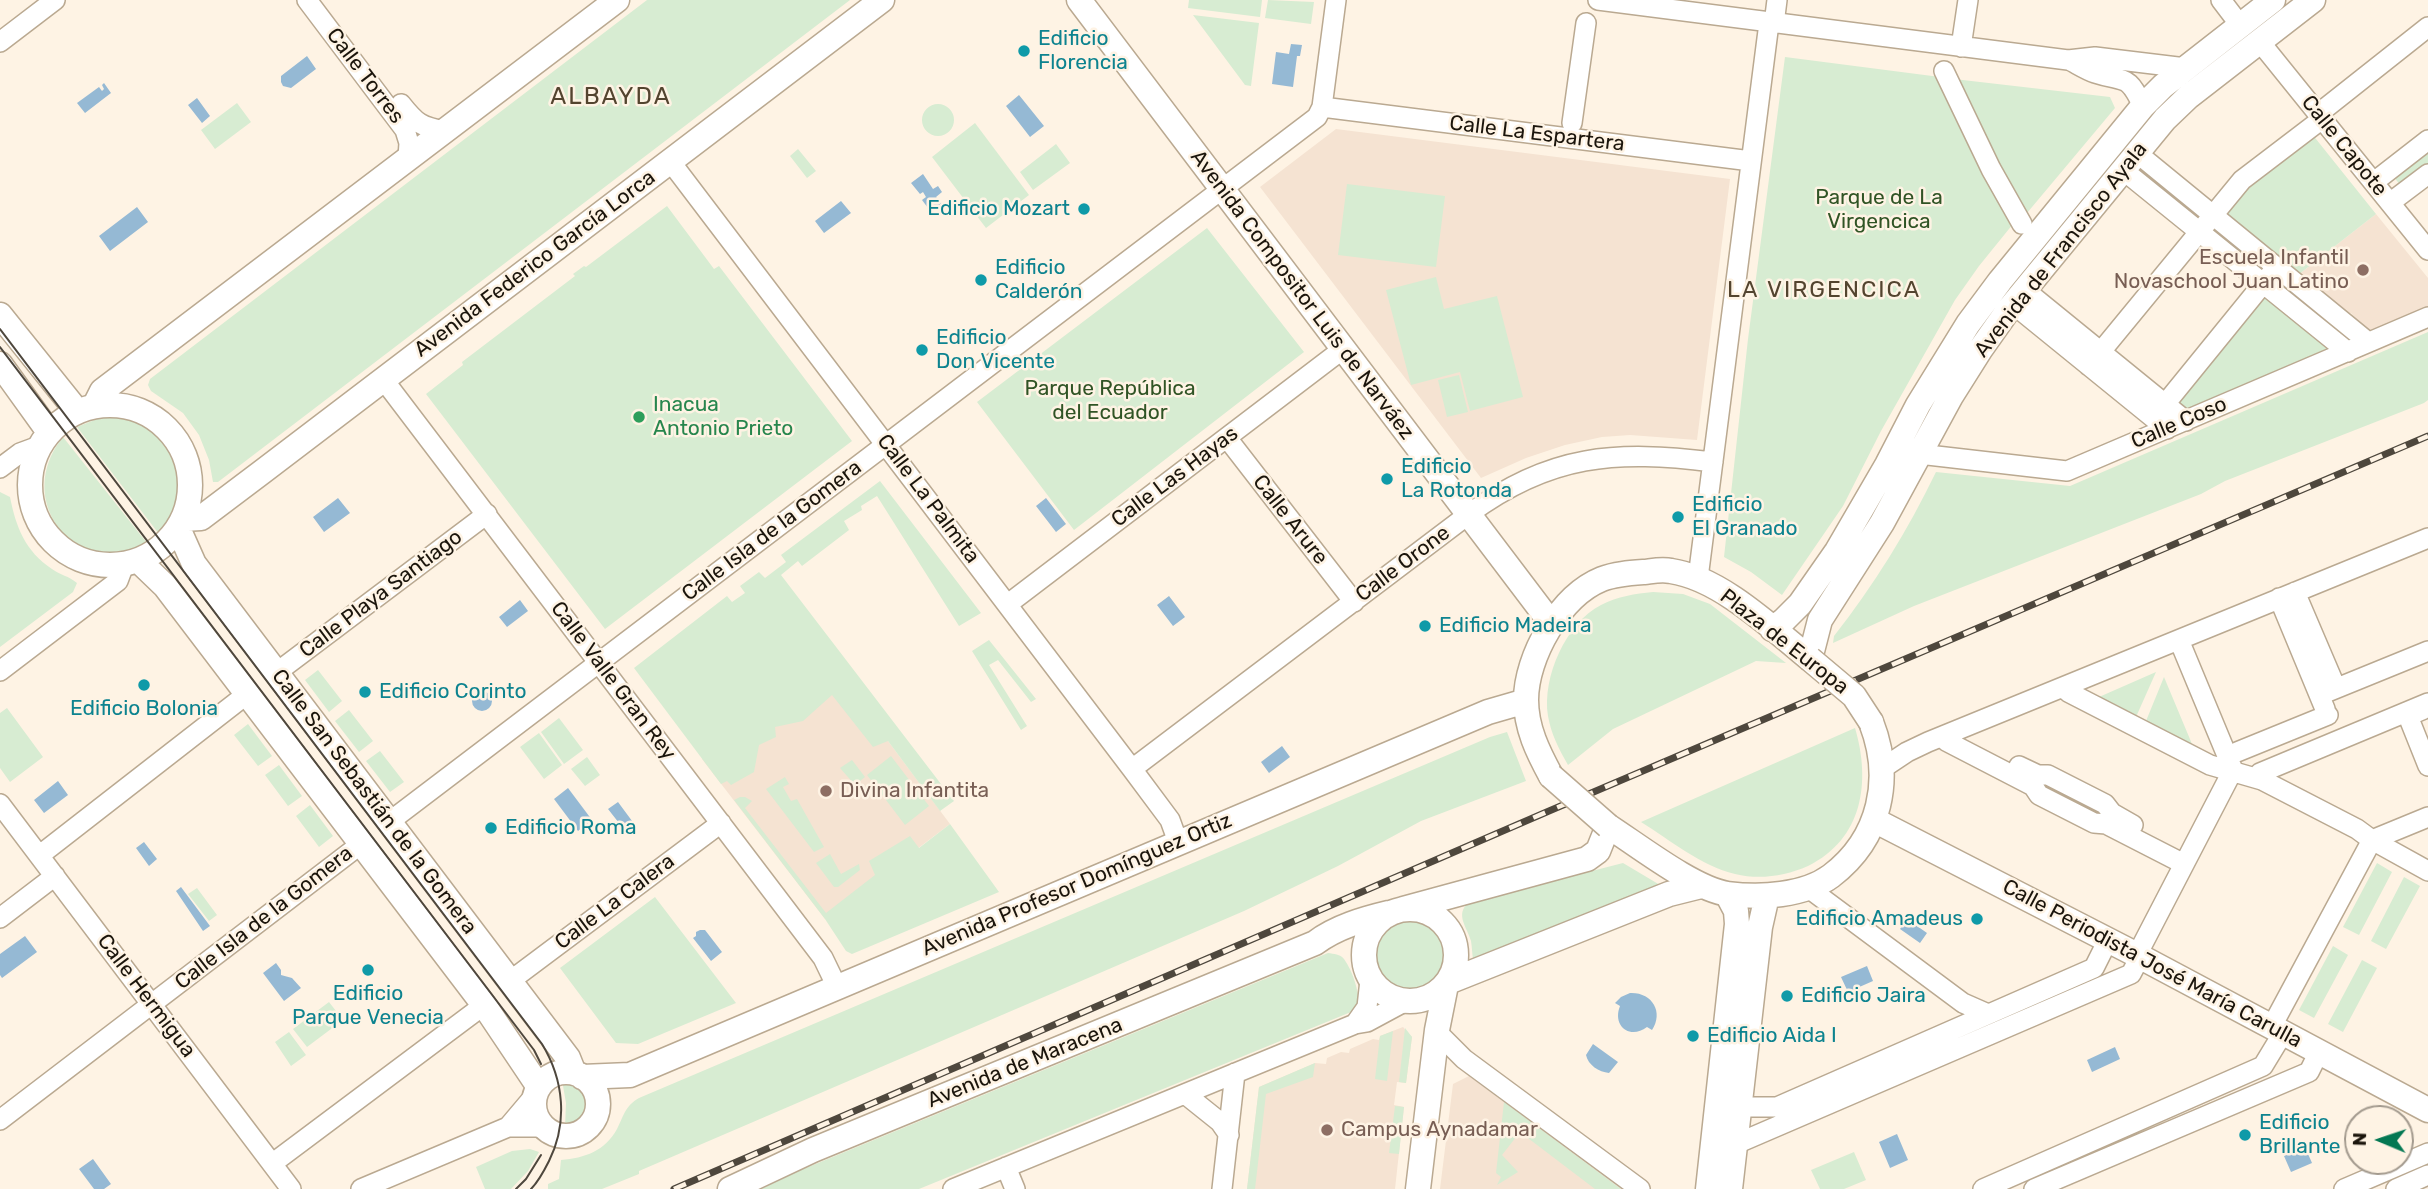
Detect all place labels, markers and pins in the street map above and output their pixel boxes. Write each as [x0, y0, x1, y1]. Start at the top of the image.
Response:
place label: Edificio Florencia [1038, 26, 1128, 76]
marker: Edificio Florencia [1016, 43, 1032, 59]
place label: Edificio Mozart [927, 196, 1070, 222]
marker: Edificio Mozart [1076, 201, 1092, 217]
place label: Escuela Infantil Novaschool Juan Latino [2114, 245, 2349, 295]
place label: Edificio Calderón [995, 255, 1082, 305]
marker: Escuela Infantil Novaschool Juan Latino [2355, 262, 2371, 278]
marker: Edificio Calderón [973, 272, 989, 288]
place label: Edificio Don Vicente [936, 325, 1055, 375]
marker: Edificio Don Vicente [914, 342, 930, 358]
place label: Inacua Antonio Prieto [653, 392, 793, 442]
marker: Inacua Antonio Prieto [631, 409, 647, 425]
place label: Edificio La Rotonda [1401, 454, 1512, 504]
marker: Edificio La Rotonda [1379, 471, 1395, 487]
place label: Edificio El Granado [1692, 492, 1798, 542]
marker: Edificio El Granado [1670, 509, 1686, 525]
place label: Edificio Madeira [1439, 613, 1592, 639]
marker: Edificio Madeira [1417, 618, 1433, 634]
marker: Edificio Bolonia [136, 677, 152, 693]
place label: Edificio Corinto [379, 679, 527, 705]
marker: Edificio Corinto [357, 684, 373, 700]
place label: Edificio Bolonia [70, 696, 218, 722]
place label: Divina Infantita [840, 778, 989, 804]
marker: Divina Infantita [818, 783, 834, 799]
place label: Edificio Roma [505, 815, 637, 841]
marker: Edificio Roma [483, 820, 499, 836]
place label: Edificio Amadeus [1795, 906, 1963, 932]
marker: Edificio Amadeus [1969, 911, 1985, 927]
marker: Edificio Parque Venecia [360, 962, 376, 978]
place label: Edificio Parque Venecia [292, 981, 444, 1031]
place label: Edificio Jaira [1801, 983, 1926, 1009]
marker: Edificio Jaira [1779, 988, 1795, 1004]
place label: Edificio Aida I [1707, 1023, 1837, 1049]
marker: Edificio Aida I [1685, 1028, 1701, 1044]
place label: Edificio Brillante [2259, 1110, 2340, 1160]
place label: Campus Aynadamar [1341, 1117, 1538, 1143]
marker: Campus Aynadamar [1319, 1122, 1335, 1138]
marker: Edificio Brillante [2237, 1127, 2253, 1143]

